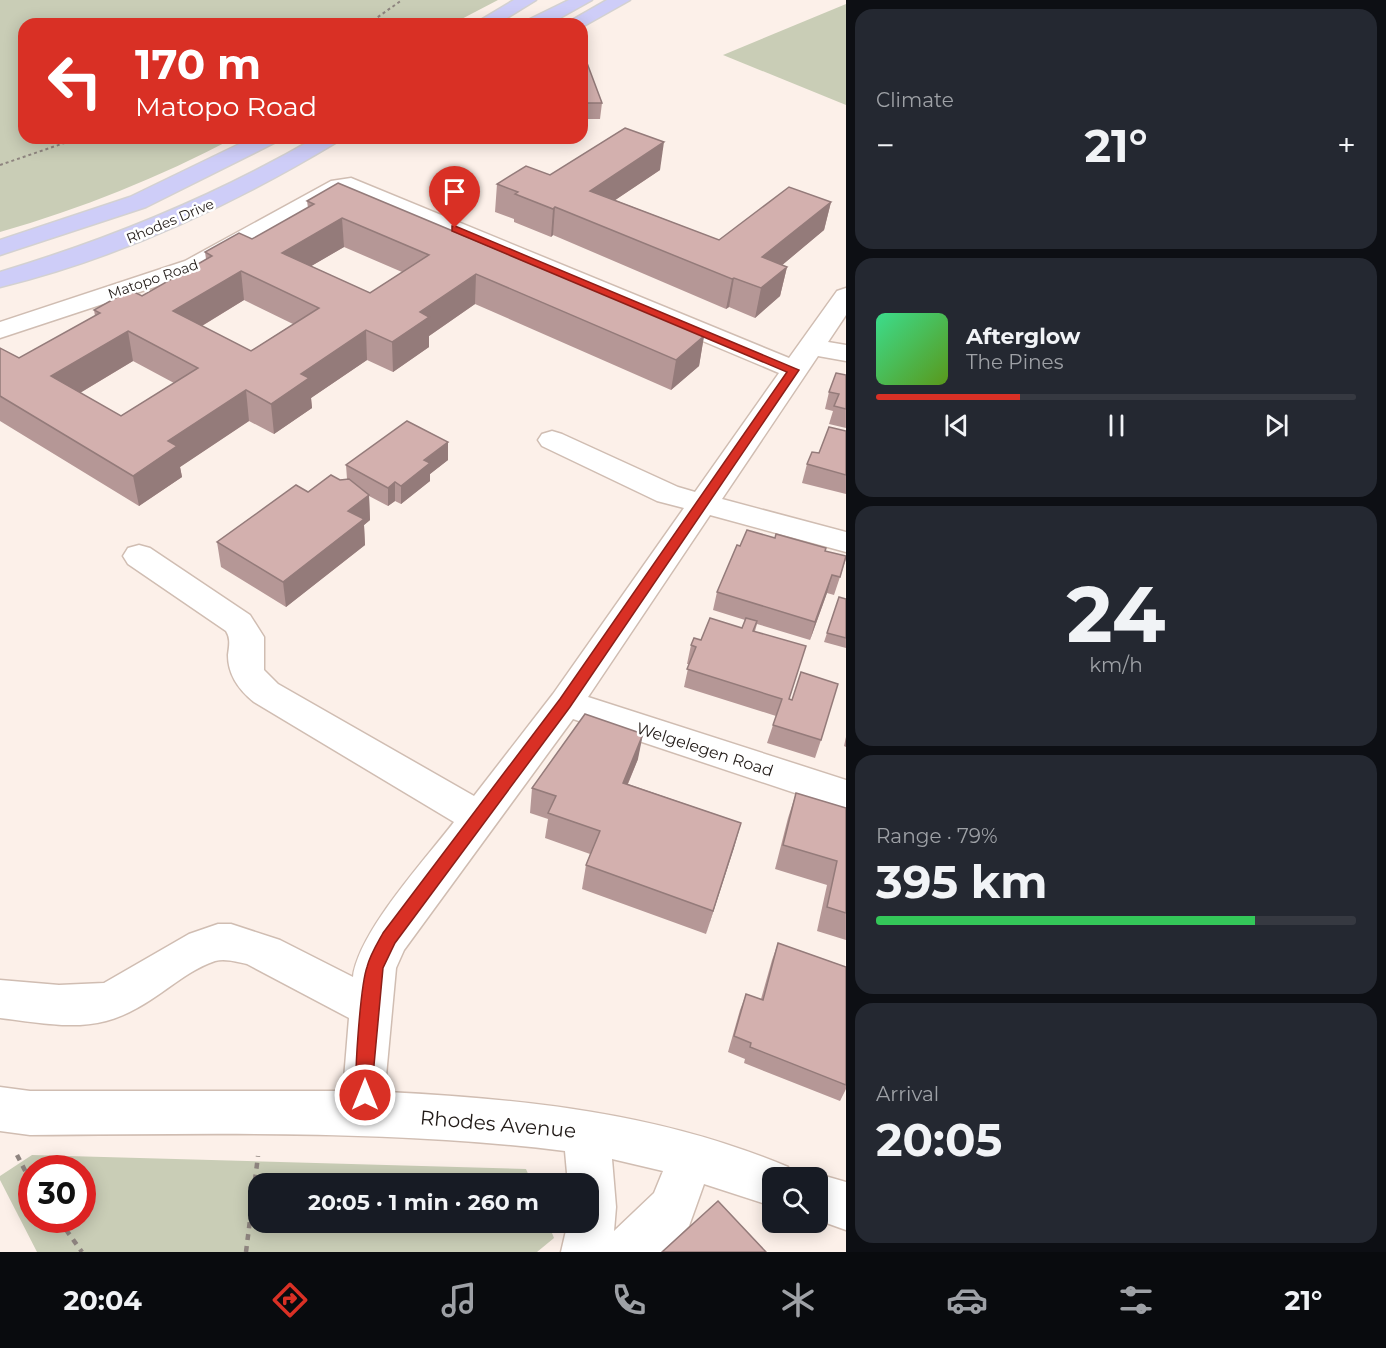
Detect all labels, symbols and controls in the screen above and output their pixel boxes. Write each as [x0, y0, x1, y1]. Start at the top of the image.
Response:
text: 170 m [135, 38, 261, 90]
icon: left [36, 42, 114, 120]
text: Climate [876, 88, 954, 112]
text: Matopo Road [135, 90, 317, 123]
text: 21° [1084, 118, 1148, 173]
text: − [876, 125, 895, 165]
text: + [1337, 125, 1356, 165]
pin [429, 166, 480, 228]
icon: arrive [438, 175, 471, 208]
street label: Rhodes Drive [123, 194, 217, 248]
street label: Matopo Road [105, 255, 201, 303]
text: Afterglow [966, 323, 1080, 350]
text: The Pines [966, 350, 1063, 374]
icon: previous [940, 409, 973, 442]
icon: pause [1100, 409, 1133, 442]
icon: next [1260, 409, 1293, 442]
text: 24 [1067, 566, 1165, 662]
text: km/h [1089, 653, 1143, 677]
street label: Welgelegen Road [634, 718, 776, 781]
text: Range · 79% [876, 824, 998, 848]
text: 395 km [876, 854, 1047, 909]
position arrow [333, 1063, 397, 1127]
text: Arrival [876, 1082, 939, 1106]
street label: Rhodes Avenue [419, 1105, 577, 1143]
text: 20:05 [876, 1112, 1002, 1167]
speed limit sign: 30 [18, 1155, 96, 1233]
map controls [762, 1167, 828, 1233]
button: search [762, 1167, 828, 1233]
text: 20:05 · 1 min · 260 m [308, 1189, 539, 1216]
icon: directions [269, 1279, 311, 1321]
icon: music [438, 1279, 480, 1321]
icon: phone [608, 1279, 650, 1321]
icon: climate [777, 1279, 819, 1321]
icon: car [946, 1279, 988, 1321]
icon: filters [1115, 1279, 1157, 1321]
text: 20:04 [64, 1284, 142, 1317]
text: 21° [1285, 1284, 1322, 1317]

